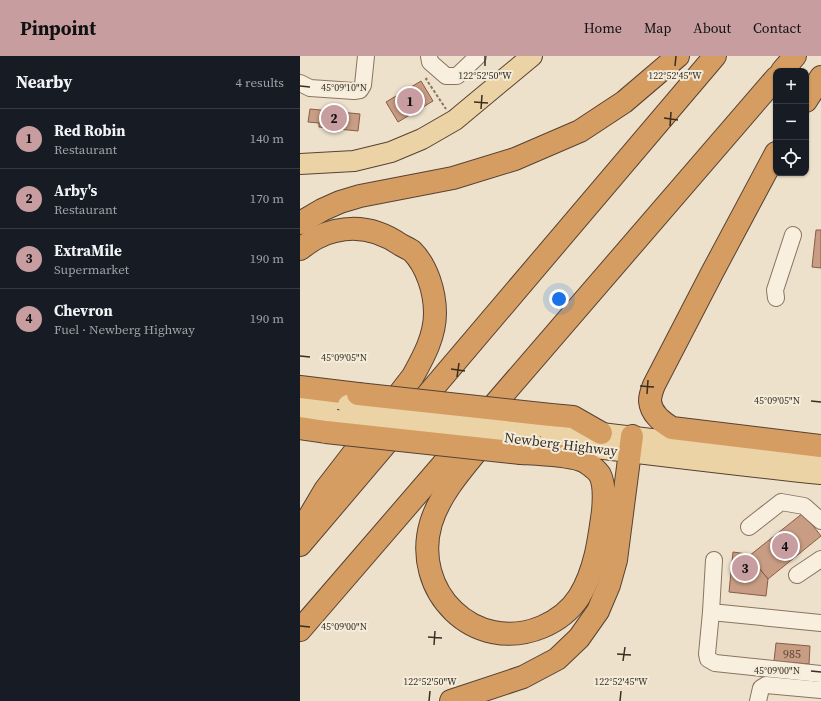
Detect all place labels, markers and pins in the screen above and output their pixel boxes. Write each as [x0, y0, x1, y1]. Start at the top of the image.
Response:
pin: 1 [397, 86, 423, 116]
pin: 2 [321, 103, 347, 133]
pin: 4 [772, 531, 798, 561]
pin: 3 [732, 553, 758, 583]

